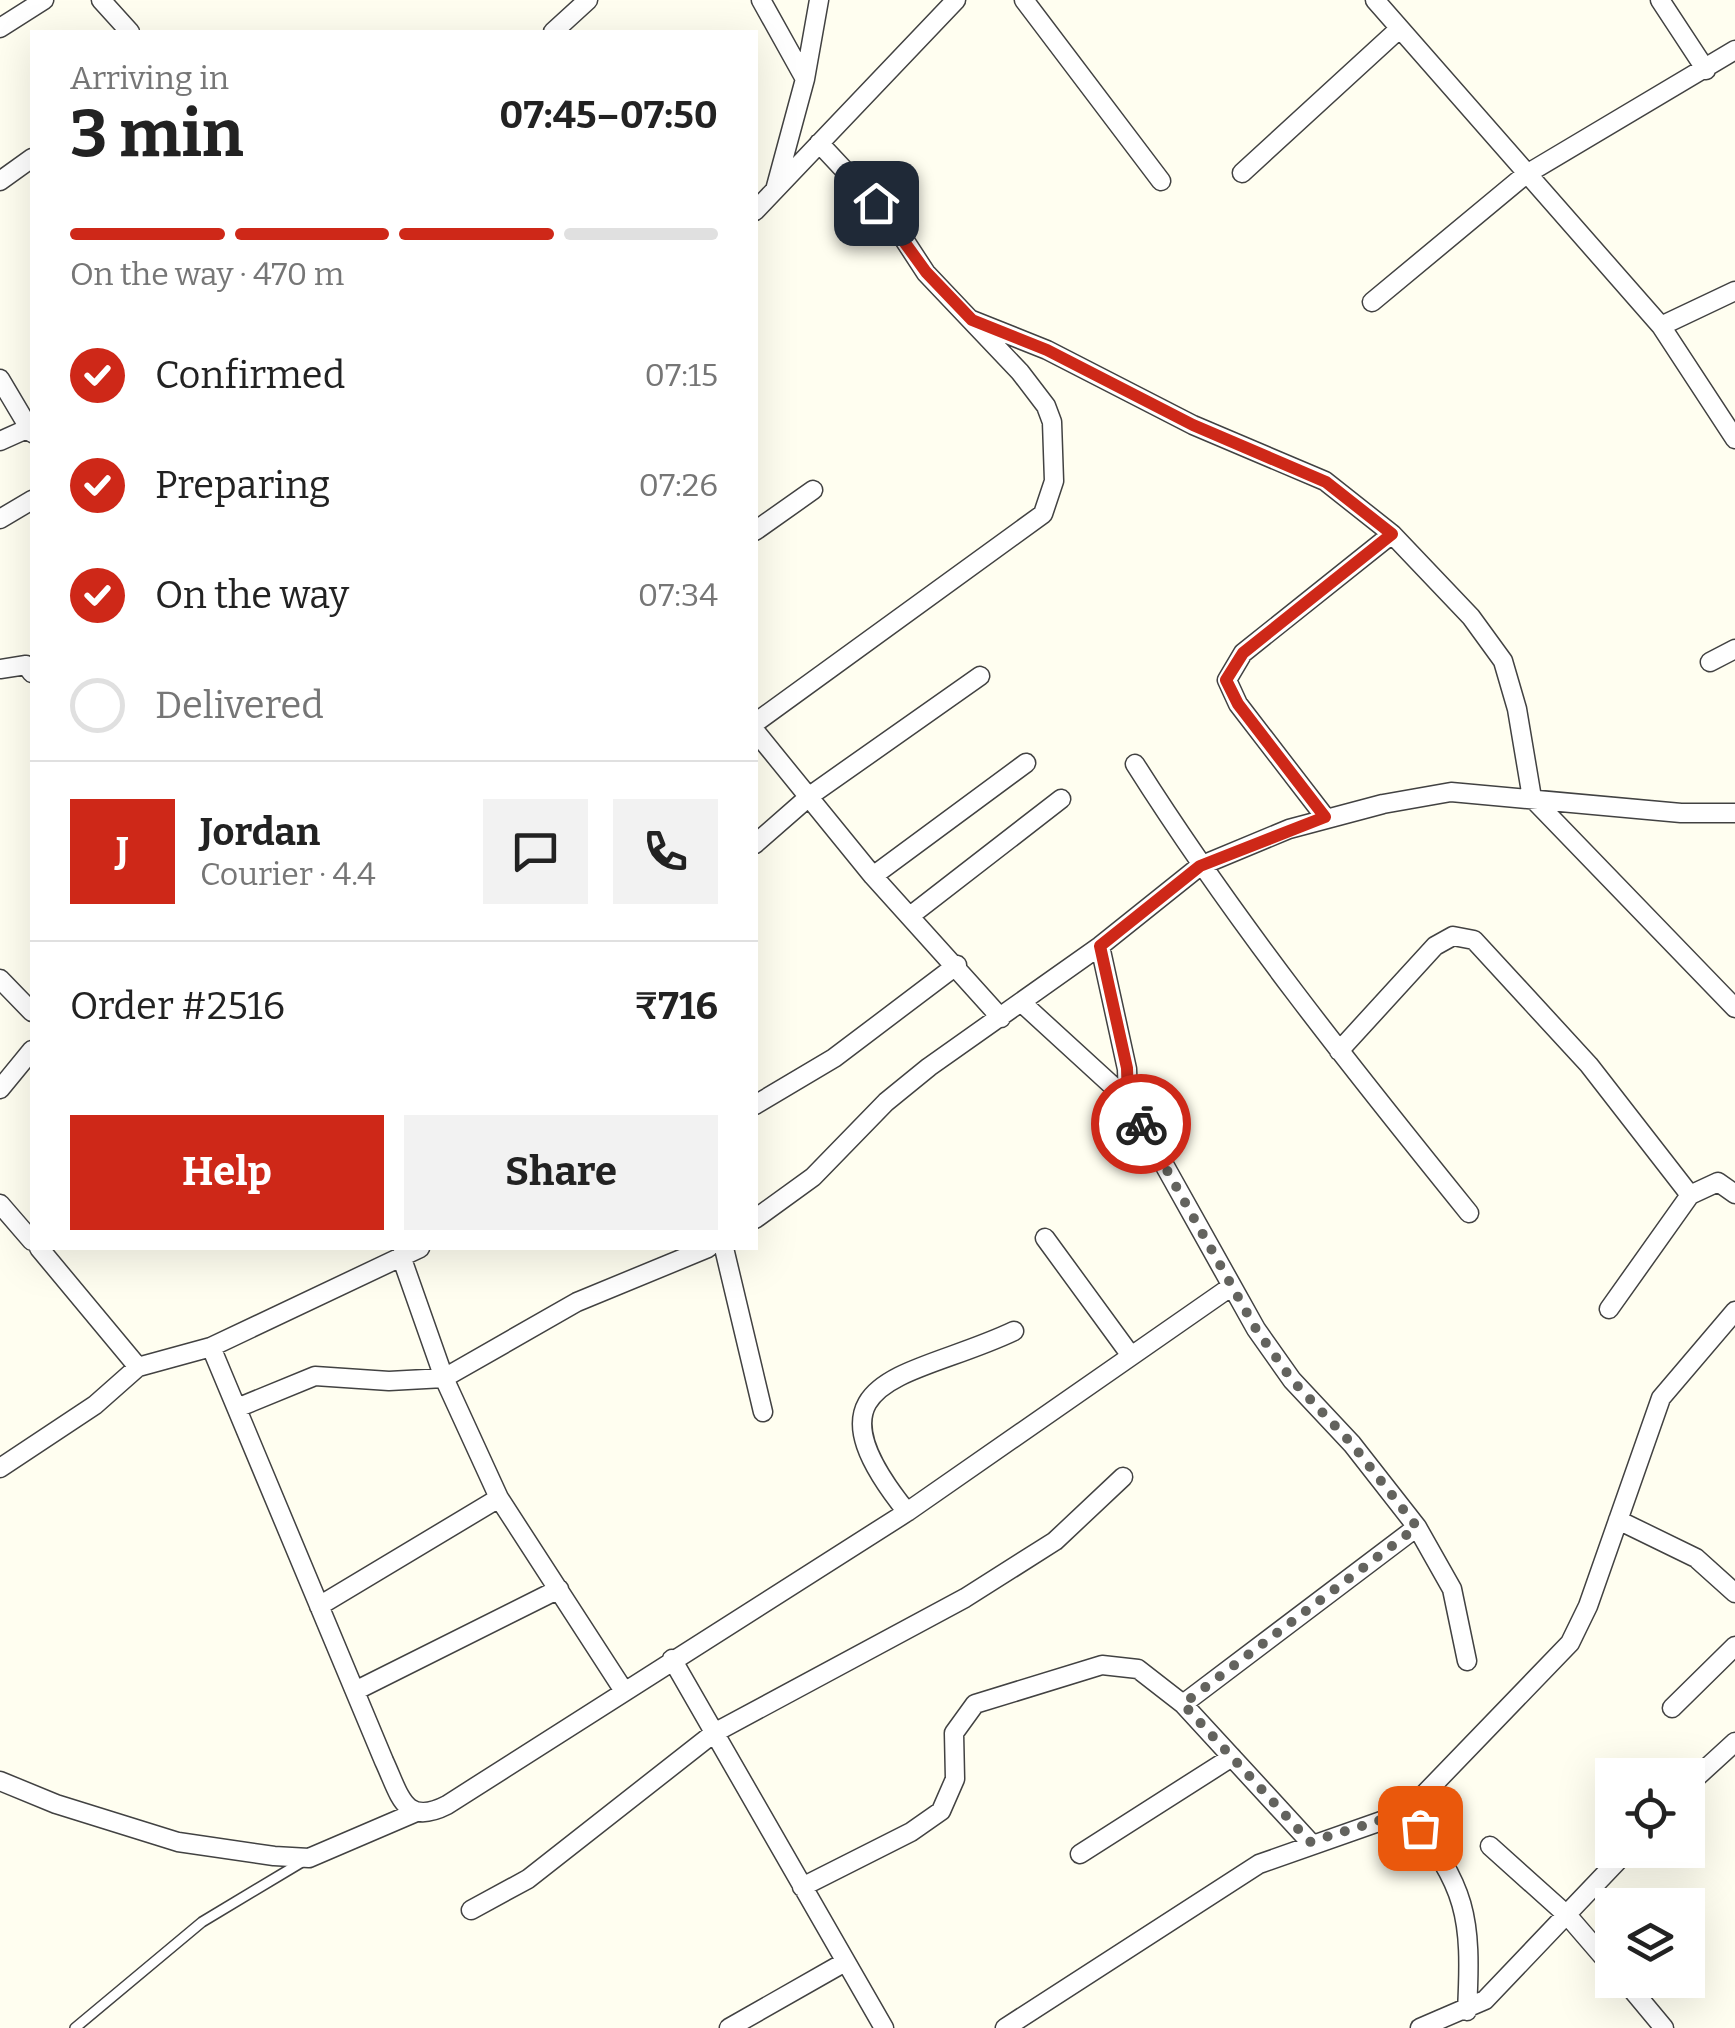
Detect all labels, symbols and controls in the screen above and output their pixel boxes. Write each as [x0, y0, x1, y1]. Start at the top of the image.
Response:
text: Arriving in [70, 59, 229, 97]
text: 07:45–07:50 [499, 92, 718, 138]
text: 3 min [70, 95, 244, 173]
pin [834, 161, 919, 246]
icon: home [849, 176, 904, 231]
text: On the way · 470 m [70, 255, 344, 293]
icon: check [70, 348, 125, 403]
text: Confirmed [155, 352, 345, 398]
text: 07:15 [645, 356, 718, 394]
icon: check [70, 458, 125, 513]
text: Preparing [155, 462, 330, 508]
text: 07:26 [638, 466, 718, 504]
icon: check [70, 568, 125, 623]
text: On the way [155, 572, 349, 618]
text: 07:34 [638, 576, 718, 614]
text: Delivered [155, 682, 324, 728]
button: chat [483, 799, 588, 904]
button: phone [613, 799, 718, 904]
text: Jordan [200, 809, 320, 855]
text: J [116, 828, 129, 874]
text: Courier · 4.4 [200, 855, 376, 893]
text: Order #2516 [70, 983, 285, 1029]
text: ₹716 [634, 983, 718, 1029]
courier [1091, 1074, 1191, 1174]
icon: bike [1114, 1097, 1169, 1152]
button: Help [70, 1115, 384, 1230]
button: Share [404, 1115, 718, 1230]
map controls [1595, 1758, 1705, 1998]
button: locate [1595, 1758, 1705, 1868]
pin [1378, 1786, 1463, 1871]
icon: bag [1393, 1801, 1448, 1856]
button: layers [1595, 1888, 1705, 1998]

